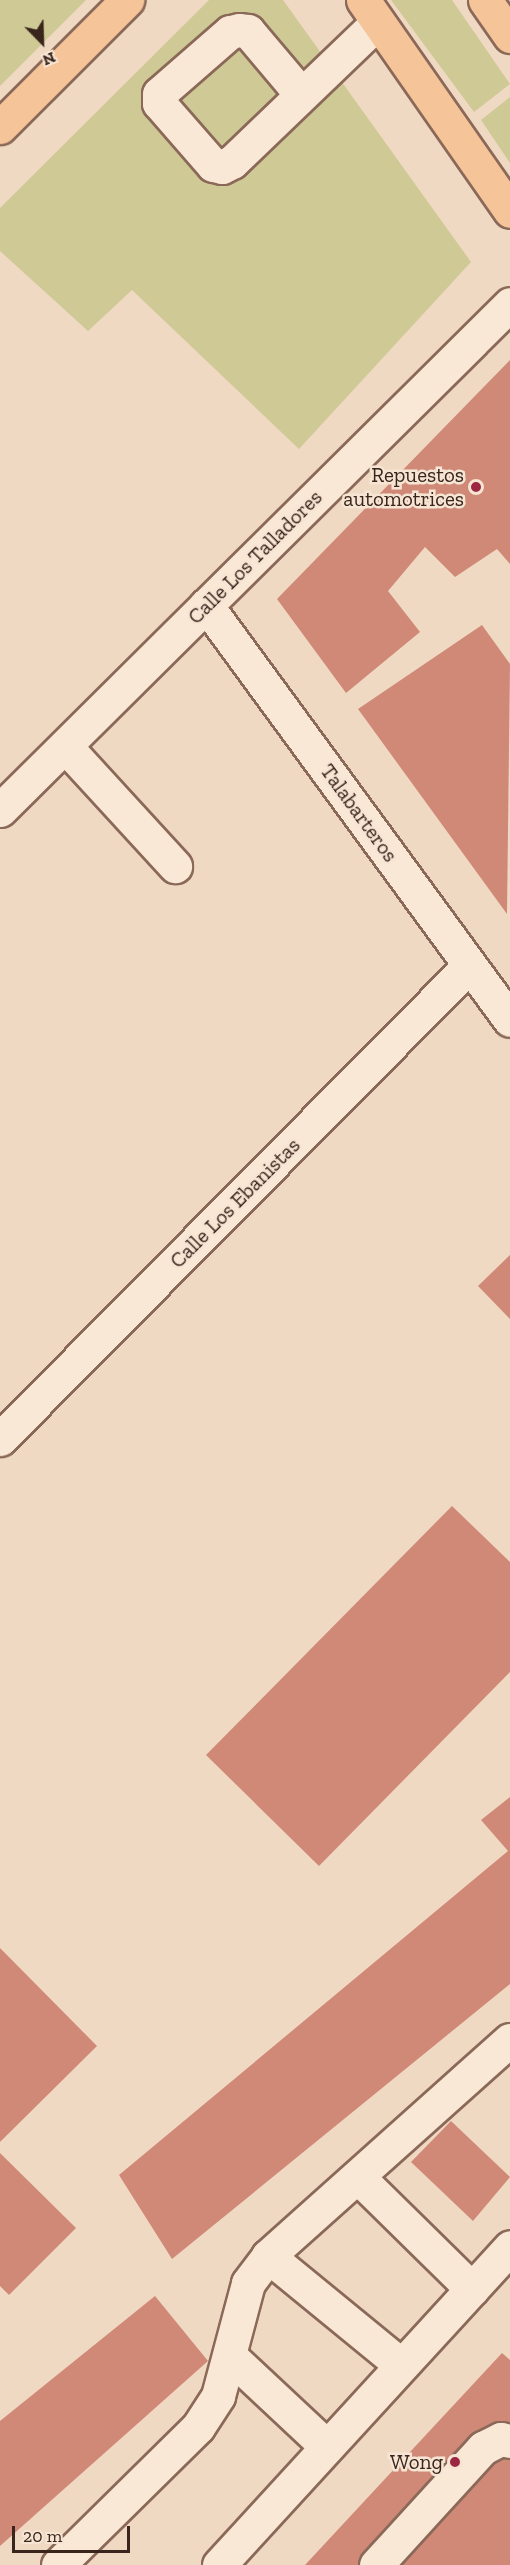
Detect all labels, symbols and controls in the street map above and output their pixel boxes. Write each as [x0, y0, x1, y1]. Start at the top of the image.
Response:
north arrow [12, 12, 72, 72]
text: N [40, 48, 59, 70]
place label: Repuestos automotrices [343, 462, 464, 512]
marker: Repuestos automotrices [469, 480, 483, 494]
street label: Calle Los Talladores [183, 485, 327, 629]
street label: Talabarteros [315, 759, 403, 867]
street label: Calle Los Ebanistas [165, 1133, 305, 1273]
place label: Wong [390, 2449, 443, 2475]
marker: Wong [448, 2455, 462, 2469]
scale bar [15, 2514, 134, 2552]
text: 20 m [23, 2525, 62, 2547]

